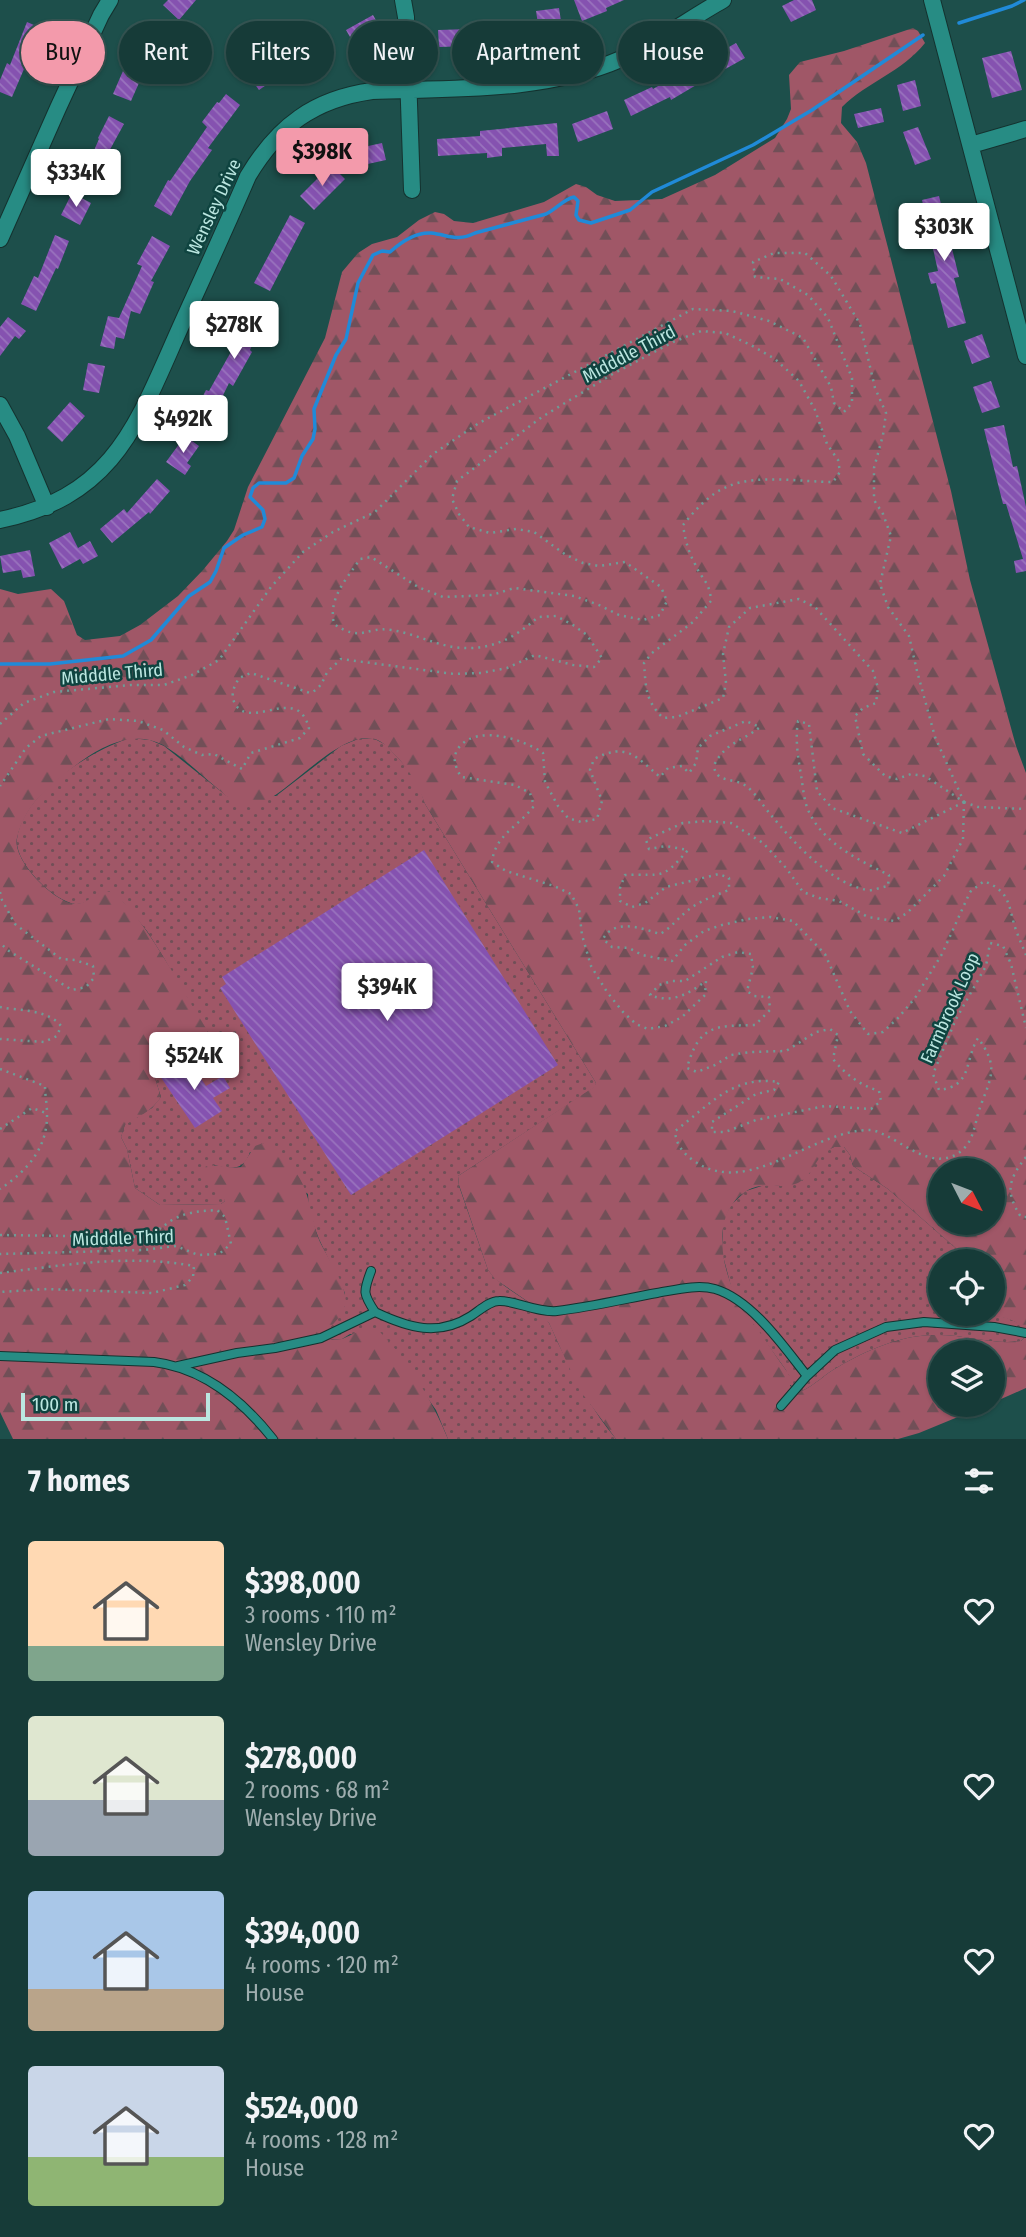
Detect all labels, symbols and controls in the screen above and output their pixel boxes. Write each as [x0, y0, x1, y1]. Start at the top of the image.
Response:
chip: Buy [21, 21, 105, 84]
chip: Rent [119, 21, 212, 84]
chip: Filters [226, 21, 334, 84]
chip: New [348, 21, 438, 84]
chip: Apartment [452, 21, 604, 84]
chip: House [618, 21, 728, 84]
pin: $398K [273, 128, 371, 188]
text: $398K [292, 137, 352, 165]
pin: $334K [27, 150, 125, 209]
street label: Wensley Drive [182, 155, 246, 258]
text: $334K [47, 158, 105, 186]
pin: $303K [895, 204, 993, 263]
text: $303K [915, 212, 973, 240]
pin: $278K [185, 302, 283, 361]
text: $278K [206, 310, 262, 338]
street label: Midddle Third [579, 320, 679, 388]
pin: $492K [134, 396, 232, 455]
text: $492K [154, 404, 212, 432]
street label: Midddle Third [60, 659, 164, 689]
street label: Farmbrook Loop [916, 949, 984, 1067]
pin: $394K [338, 964, 436, 1023]
text: $394K [357, 972, 417, 1000]
pin: $524K [145, 1032, 243, 1092]
text: $524K [165, 1041, 223, 1069]
north arrow [928, 1158, 1004, 1236]
map controls [928, 1158, 1005, 1417]
street label: Midddle Third [72, 1225, 174, 1251]
button: locate [928, 1249, 1005, 1326]
button: layers [928, 1340, 1005, 1417]
scale bar [21, 1390, 210, 1422]
text: 100 m [32, 1393, 78, 1416]
icon: filters [960, 1462, 998, 1500]
text: 7 homes [28, 1463, 130, 1499]
text: $398,000 [245, 1565, 361, 1601]
icon: home [84, 1569, 168, 1653]
icon: heart [960, 1592, 998, 1630]
text: 3 rooms · 110 m² [245, 1601, 396, 1629]
text: Wensley Drive [245, 1629, 377, 1657]
text: $278,000 [245, 1740, 357, 1776]
icon: home [84, 1744, 168, 1828]
icon: heart [960, 1767, 998, 1805]
text: 2 rooms · 68 m² [245, 1776, 390, 1804]
text: Wensley Drive [245, 1804, 377, 1832]
text: $394,000 [245, 1915, 360, 1951]
icon: home [84, 1919, 168, 2003]
icon: heart [960, 1942, 998, 1980]
text: 4 rooms · 120 m² [245, 1951, 399, 1979]
text: House [245, 1979, 304, 2007]
text: $524,000 [245, 2090, 359, 2126]
icon: home [84, 2094, 168, 2178]
icon: heart [960, 2117, 998, 2155]
text: 4 rooms · 128 m² [245, 2126, 398, 2154]
text: House [245, 2154, 304, 2182]

